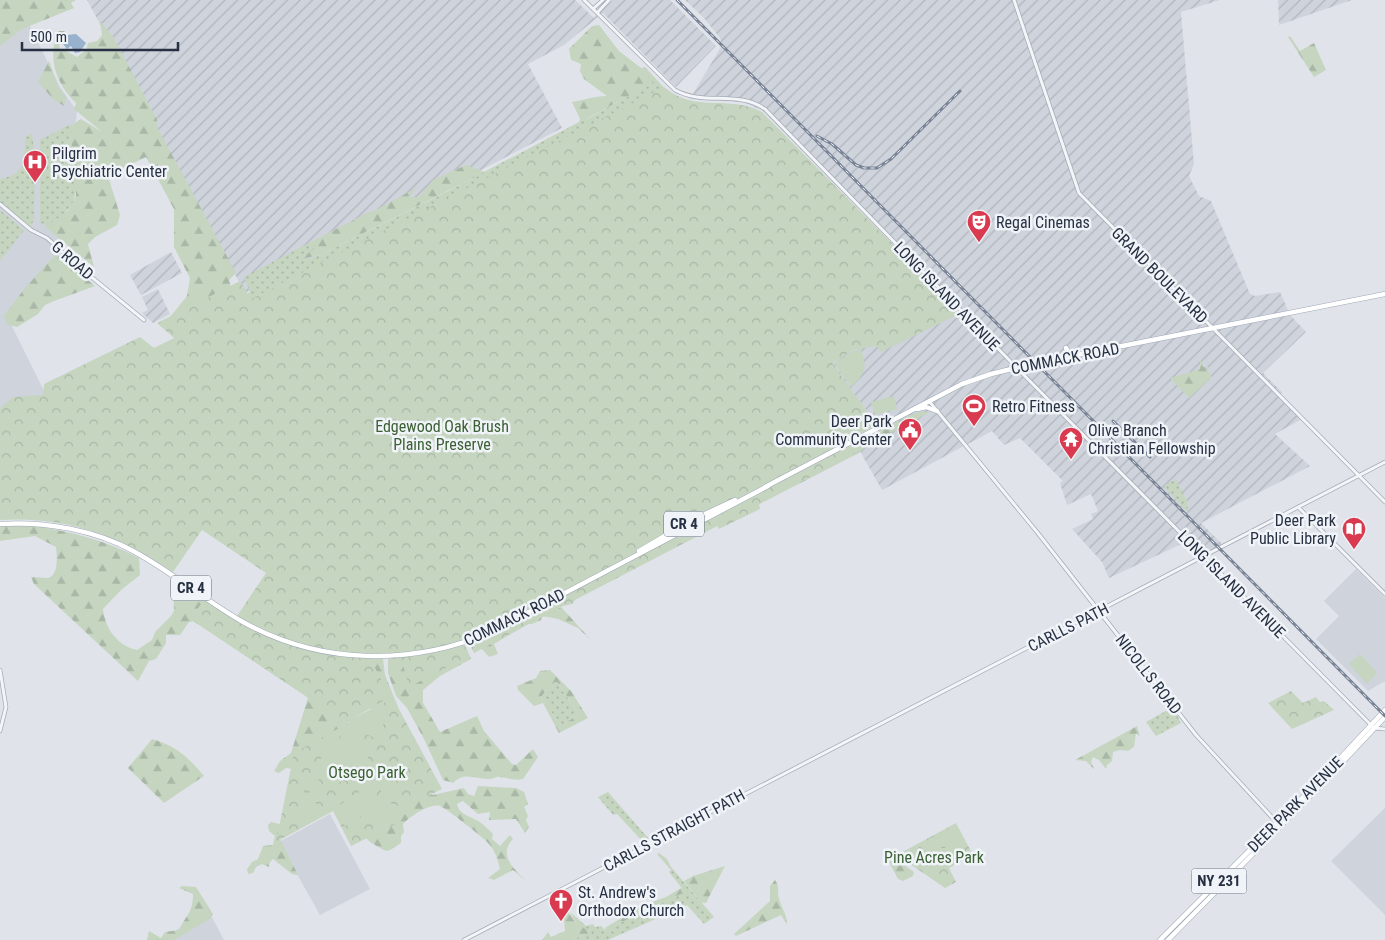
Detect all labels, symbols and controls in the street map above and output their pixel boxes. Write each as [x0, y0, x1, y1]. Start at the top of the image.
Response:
scale bar [22, 20, 179, 52]
text: 500 m [30, 28, 67, 46]
place label: Pilgrim Psychiatric Center [52, 144, 167, 181]
hospital icon: Pilgrim Psychiatric Center [22, 149, 48, 183]
theatre icon: Regal Cinemas [966, 209, 992, 243]
place label: Regal Cinemas [996, 213, 1090, 232]
street label: GRAND BOULEVARD [1108, 223, 1212, 327]
street label: G ROAD [48, 237, 98, 284]
street label: LONG ISLAND AVENUE [890, 238, 1004, 355]
street label: COMMACK ROAD [1009, 339, 1121, 378]
sports icon: Retro Fitness [961, 393, 987, 427]
place label: Retro Fitness [992, 397, 1075, 416]
place label: Deer Park Community Center [775, 412, 893, 449]
park label: Edgewood Oak Brush Plains Preserve [375, 417, 509, 454]
public building icon: Deer Park Community Center [897, 417, 923, 451]
place label: Olive Branch Christian Fellowship [1088, 421, 1216, 458]
temple icon: Olive Branch Christian Fellowship [1058, 426, 1084, 460]
place label: Deer Park Public Library [1250, 511, 1337, 548]
road number: CR 4 [664, 512, 704, 536]
library icon: Deer Park Public Library [1341, 516, 1367, 550]
street label: LONG ISLAND AVENUE [1174, 527, 1289, 642]
road number: CR 4 [171, 576, 211, 600]
street label: COMMACK ROAD [461, 585, 568, 650]
street label: CARLLS PATH [1025, 599, 1112, 656]
street label: NICOLLS ROAD [1112, 631, 1186, 718]
street label: DEER PARK AVENUE [1244, 753, 1347, 856]
park label: Otsego Park [328, 763, 406, 782]
street label: CARLLS STRAIGHT PATH [600, 785, 748, 876]
park label: Pine Acres Park [884, 848, 985, 867]
road number: NY 231 [1192, 868, 1246, 894]
place label: St. Andrew's Orthodox Church [578, 883, 684, 920]
church icon: St. Andrew's Orthodox Church [548, 888, 574, 922]

